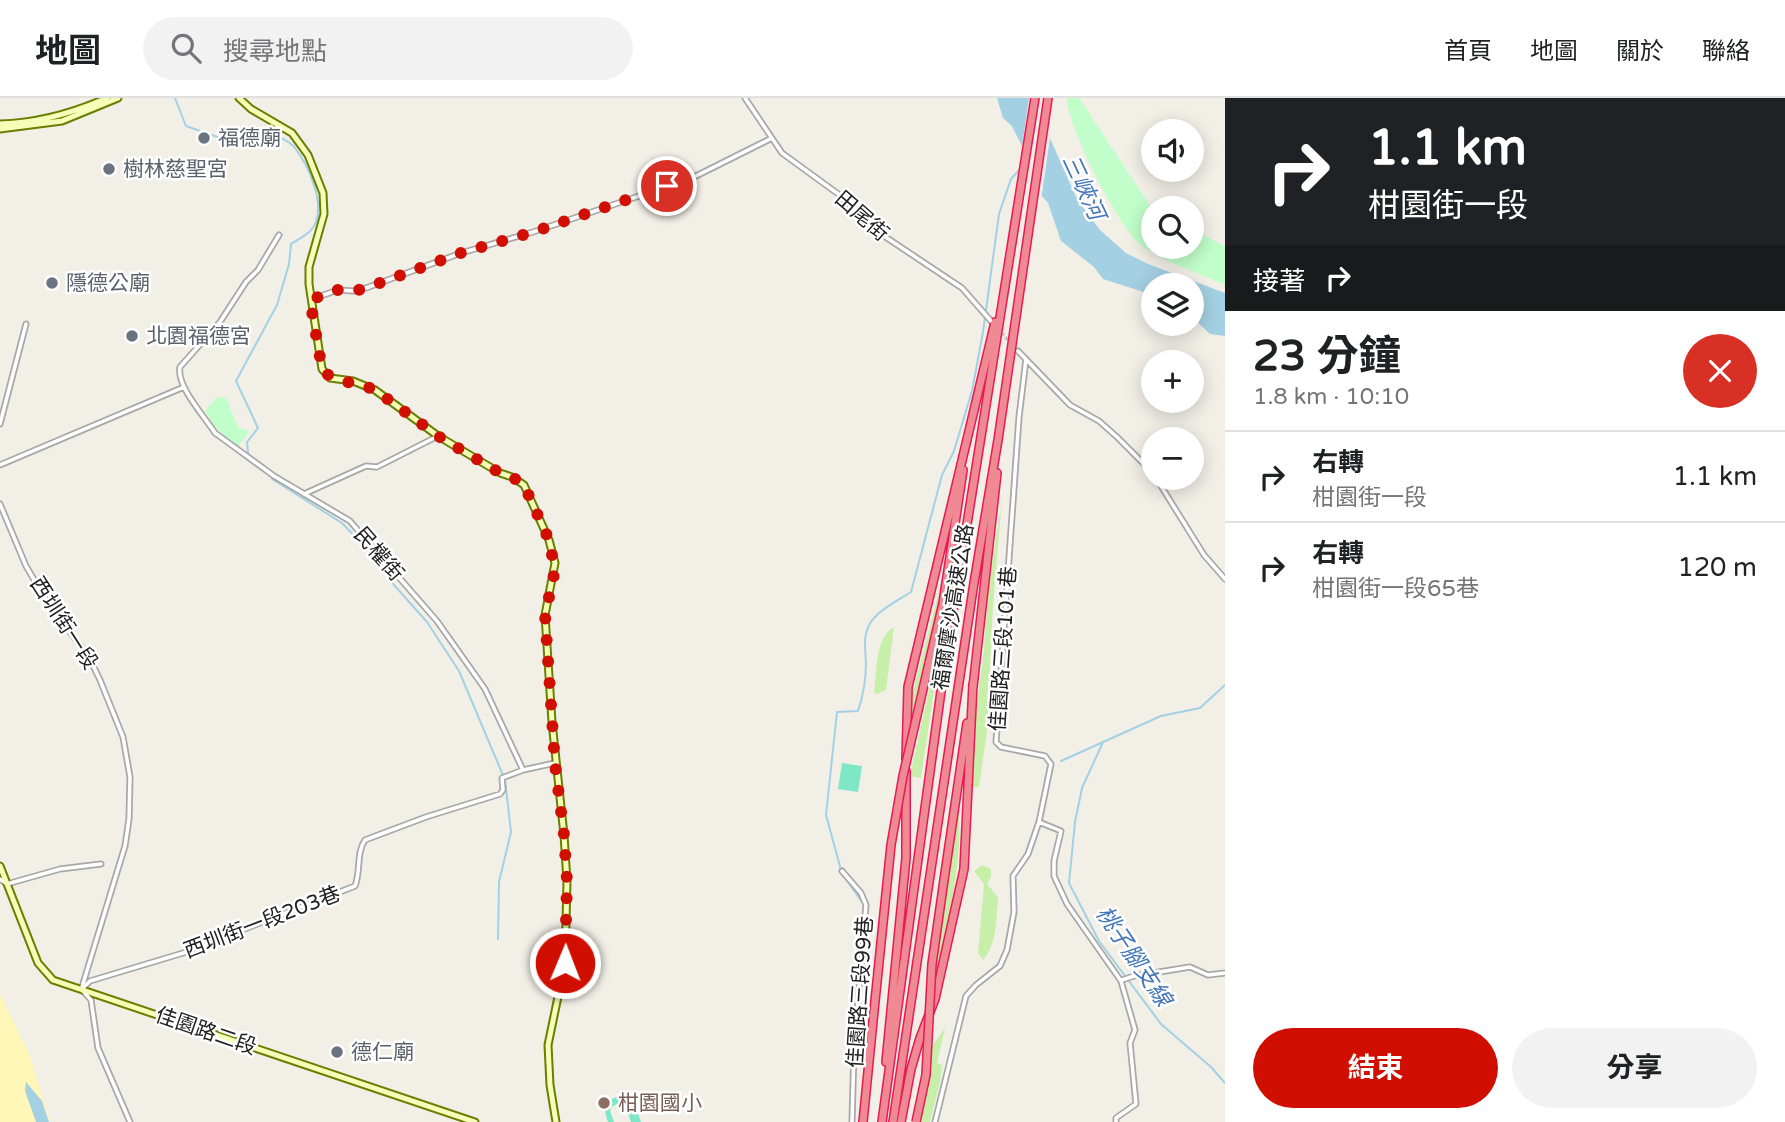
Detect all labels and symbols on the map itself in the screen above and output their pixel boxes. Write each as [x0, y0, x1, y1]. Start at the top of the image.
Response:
place label: 福德廟 [218, 126, 281, 151]
marker: 福德廟 [196, 130, 212, 146]
water label: 三峽河 [1056, 150, 1112, 228]
pin [637, 156, 697, 216]
place label: 樹林慈聖宮 [123, 157, 228, 182]
marker: 樹林慈聖宮 [101, 161, 117, 177]
street label: 田尾街 [830, 186, 894, 246]
place label: 隱德公廟 [66, 271, 150, 296]
marker: 隱德公廟 [44, 275, 60, 291]
place label: 北園福德宮 [146, 324, 251, 349]
marker: 北園福德宮 [124, 328, 140, 344]
street label: 民權街 [349, 522, 409, 586]
street label: 福爾摩沙高速公路 [928, 522, 979, 692]
street label: 佳園路三段101巷 [985, 566, 1022, 732]
street label: 西圳街一段 [25, 572, 103, 674]
street label: 西圳街一段203巷 [180, 881, 344, 964]
water label: 桃子腳支線 [1089, 901, 1179, 1015]
street label: 佳園路三段99巷 [843, 915, 878, 1069]
position arrow [528, 926, 602, 1000]
street label: 佳園路二段 [152, 1003, 260, 1060]
place label: 德仁廟 [351, 1040, 414, 1065]
marker: 德仁廟 [329, 1044, 345, 1060]
place label: 柑園國小 [618, 1091, 702, 1116]
marker: 柑園國小 [596, 1095, 612, 1111]

